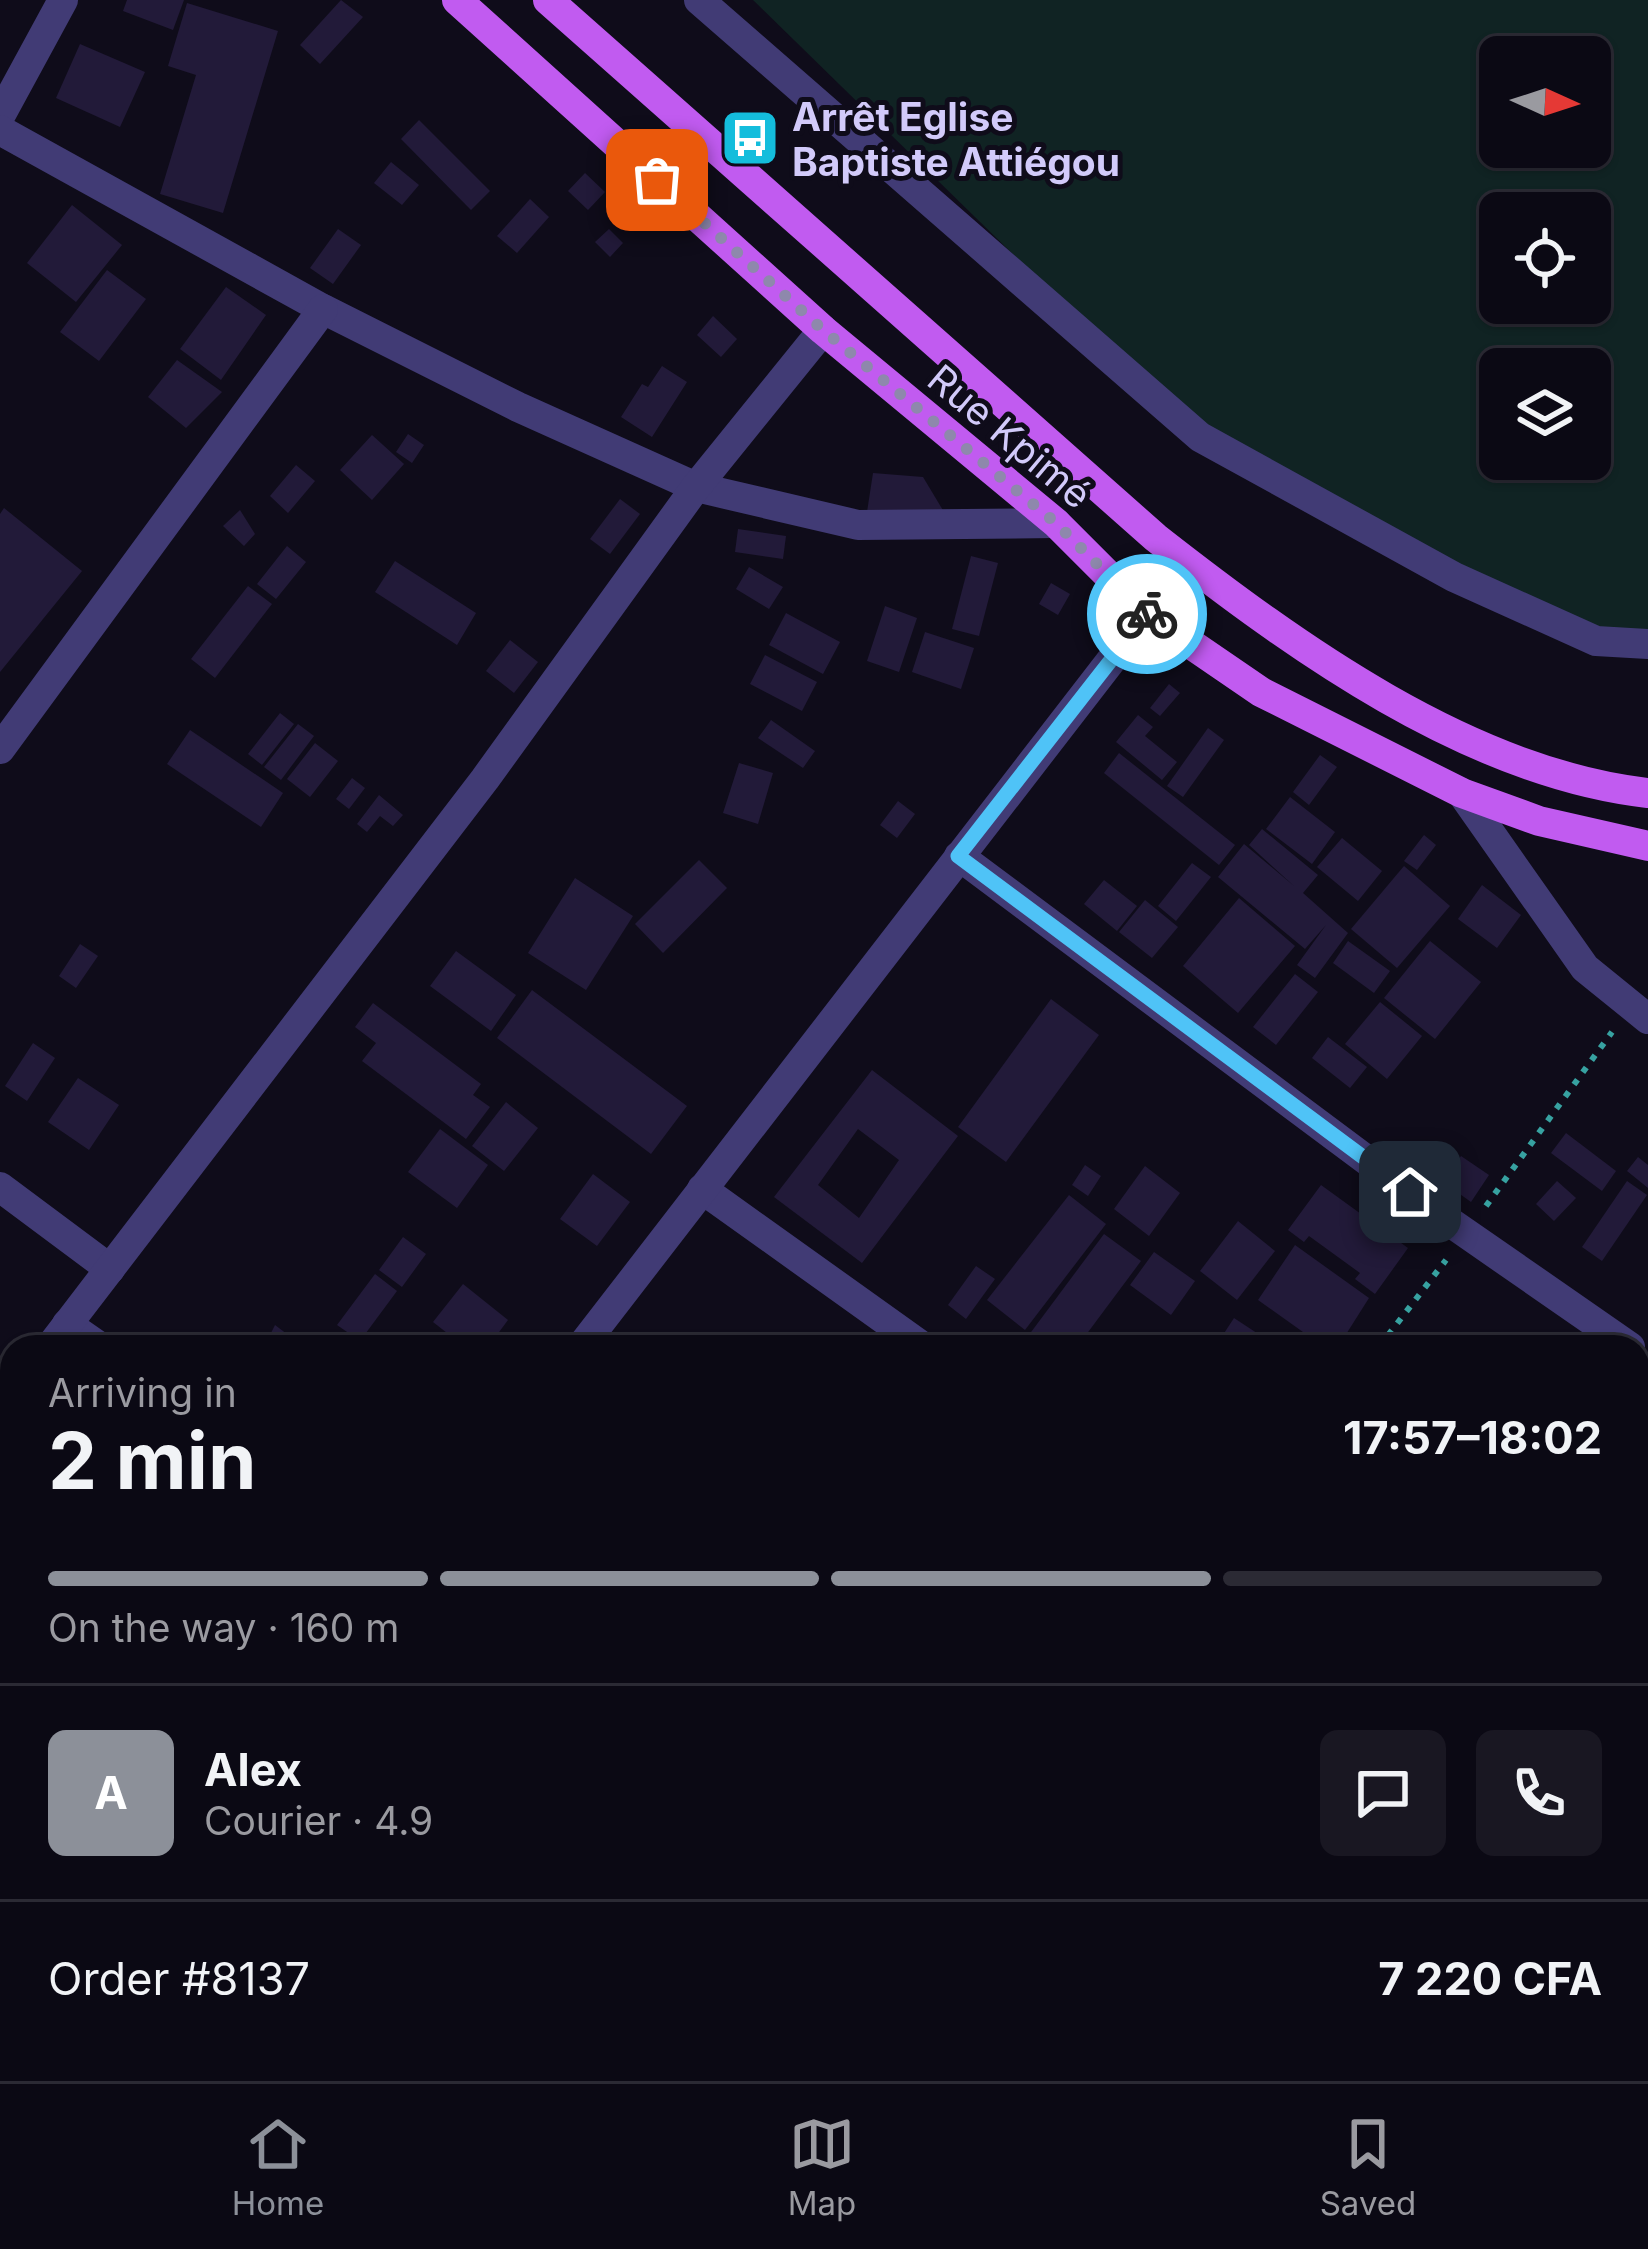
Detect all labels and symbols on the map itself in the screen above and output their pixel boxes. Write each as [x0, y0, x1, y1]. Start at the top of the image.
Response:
north arrow [1479, 36, 1611, 168]
place label: Arrêt Eglise Baptiste Attiégou [792, 93, 1120, 185]
bus stop icon: Arrêt Eglise Baptiste Attiégou [719, 107, 781, 169]
pin [606, 129, 708, 231]
street label: Rue Kpimé [919, 354, 1101, 518]
courier [1087, 554, 1207, 674]
pin [1359, 1141, 1461, 1243]

